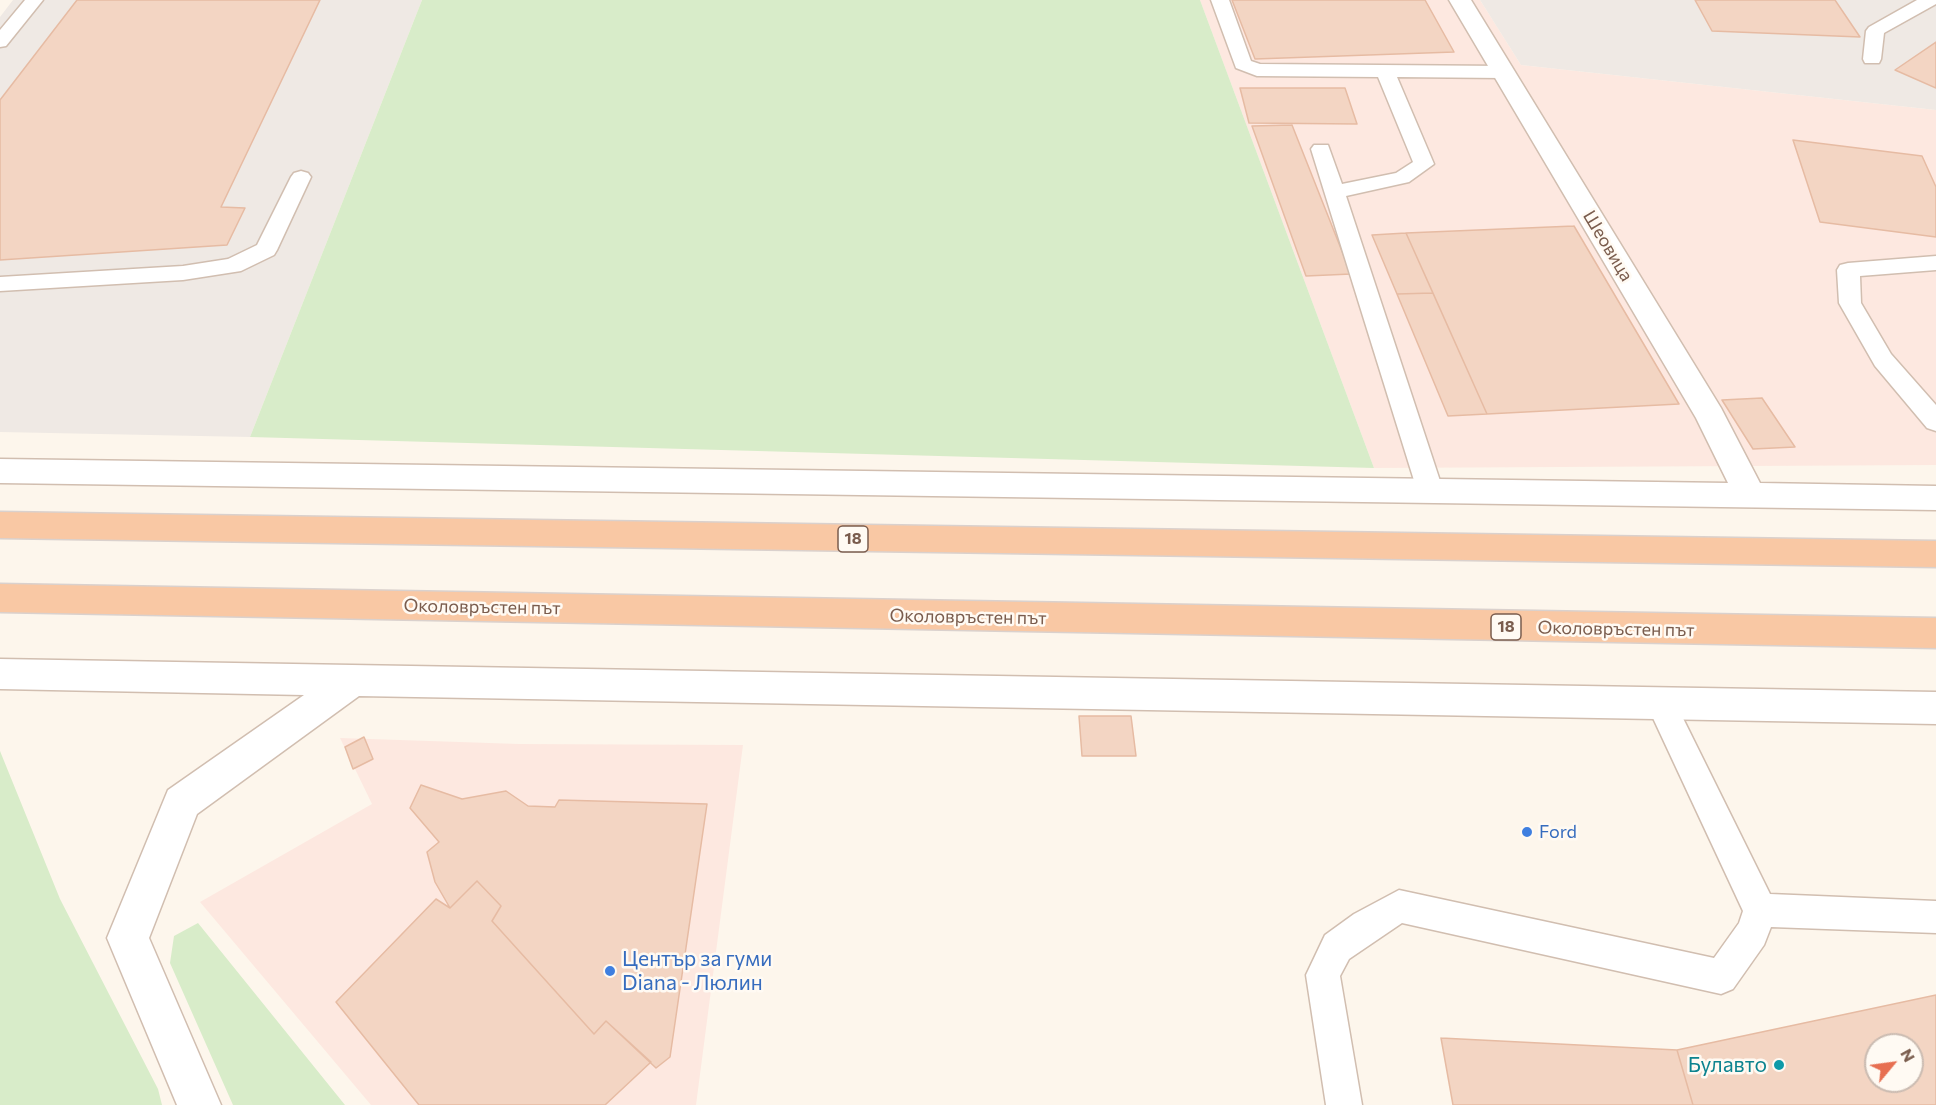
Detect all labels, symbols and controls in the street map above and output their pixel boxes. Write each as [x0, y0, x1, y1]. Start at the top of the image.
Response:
street label: Шеовица [1578, 207, 1638, 285]
road number: 18 [838, 526, 868, 552]
street label: Околовръстен път [403, 595, 561, 619]
street label: Околовръстен път [889, 605, 1047, 629]
road number: 18 [1491, 614, 1521, 640]
street label: Околовръстен път [1537, 617, 1695, 641]
place label: Ford [1539, 821, 1577, 843]
marker: Ford [1520, 825, 1534, 839]
place label: Център за гуми Diana - Люлин [622, 946, 772, 996]
marker: Център за гуми Diana - Люлин [603, 964, 617, 978]
north arrow [1864, 1033, 1924, 1093]
text: N [1897, 1045, 1920, 1065]
place label: Булавто [1688, 1052, 1767, 1078]
marker: Булавто [1772, 1058, 1786, 1072]

